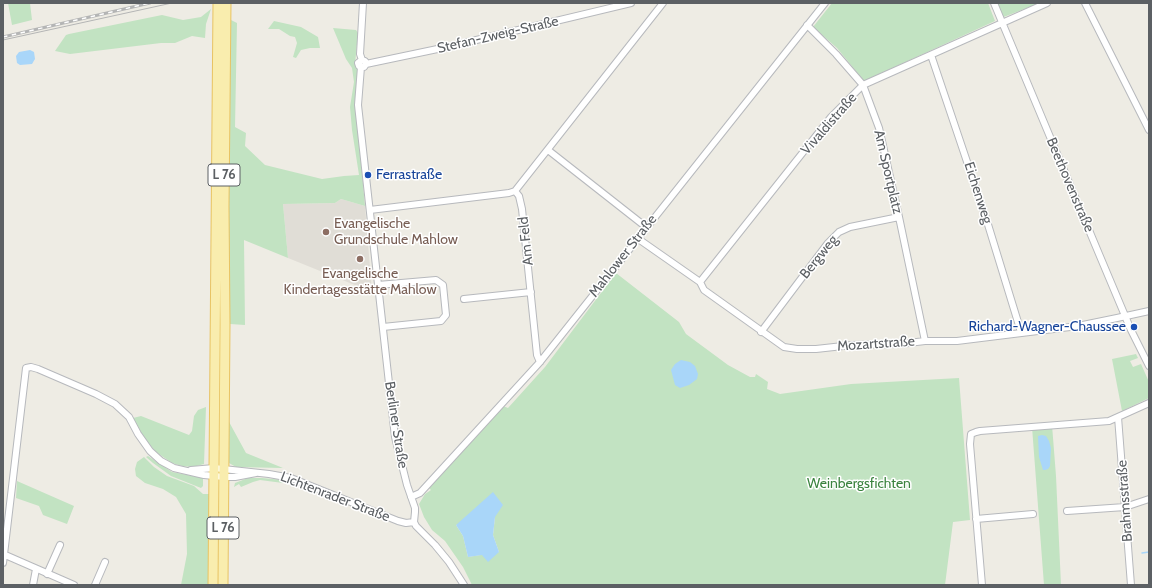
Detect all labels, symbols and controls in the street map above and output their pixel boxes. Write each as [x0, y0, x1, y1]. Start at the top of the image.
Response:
street label: Stefan-Zweig-Straße [436, 13, 560, 57]
street label: Vivaldistraße [798, 90, 860, 158]
street label: Am Sportplatz [870, 128, 906, 216]
street label: Beethovenstraße [1043, 135, 1097, 235]
street label: Eichenweg [960, 160, 996, 226]
road number: L 76 [208, 164, 240, 186]
place label: Ferrastraße [376, 167, 442, 183]
marker: Ferrastraße [363, 170, 373, 180]
street label: Mahlower Straße [586, 211, 660, 301]
place label: Evangelische Grundschule Mahlow [334, 216, 458, 248]
street label: Am Feld [515, 216, 537, 266]
marker: Evangelische Grundschule Mahlow [321, 227, 331, 237]
street label: Bergweg [796, 232, 842, 282]
marker: Evangelische Kindertagesstätte Mahlow [355, 254, 365, 264]
place label: Evangelische Kindertagesstätte Mahlow [283, 266, 437, 298]
place label: Richard-Wagner-Chaussee [969, 319, 1126, 335]
marker: Richard-Wagner-Chaussee [1129, 322, 1139, 332]
street label: Mozartstraße [837, 333, 915, 355]
street label: Berliner Straße [381, 380, 411, 470]
street label: Brahmsstraße [1114, 460, 1136, 542]
street label: Lichtenrader Straße [278, 468, 392, 526]
park label: Weinbergsfichten [807, 476, 911, 492]
road number: L 76 [207, 517, 239, 539]

